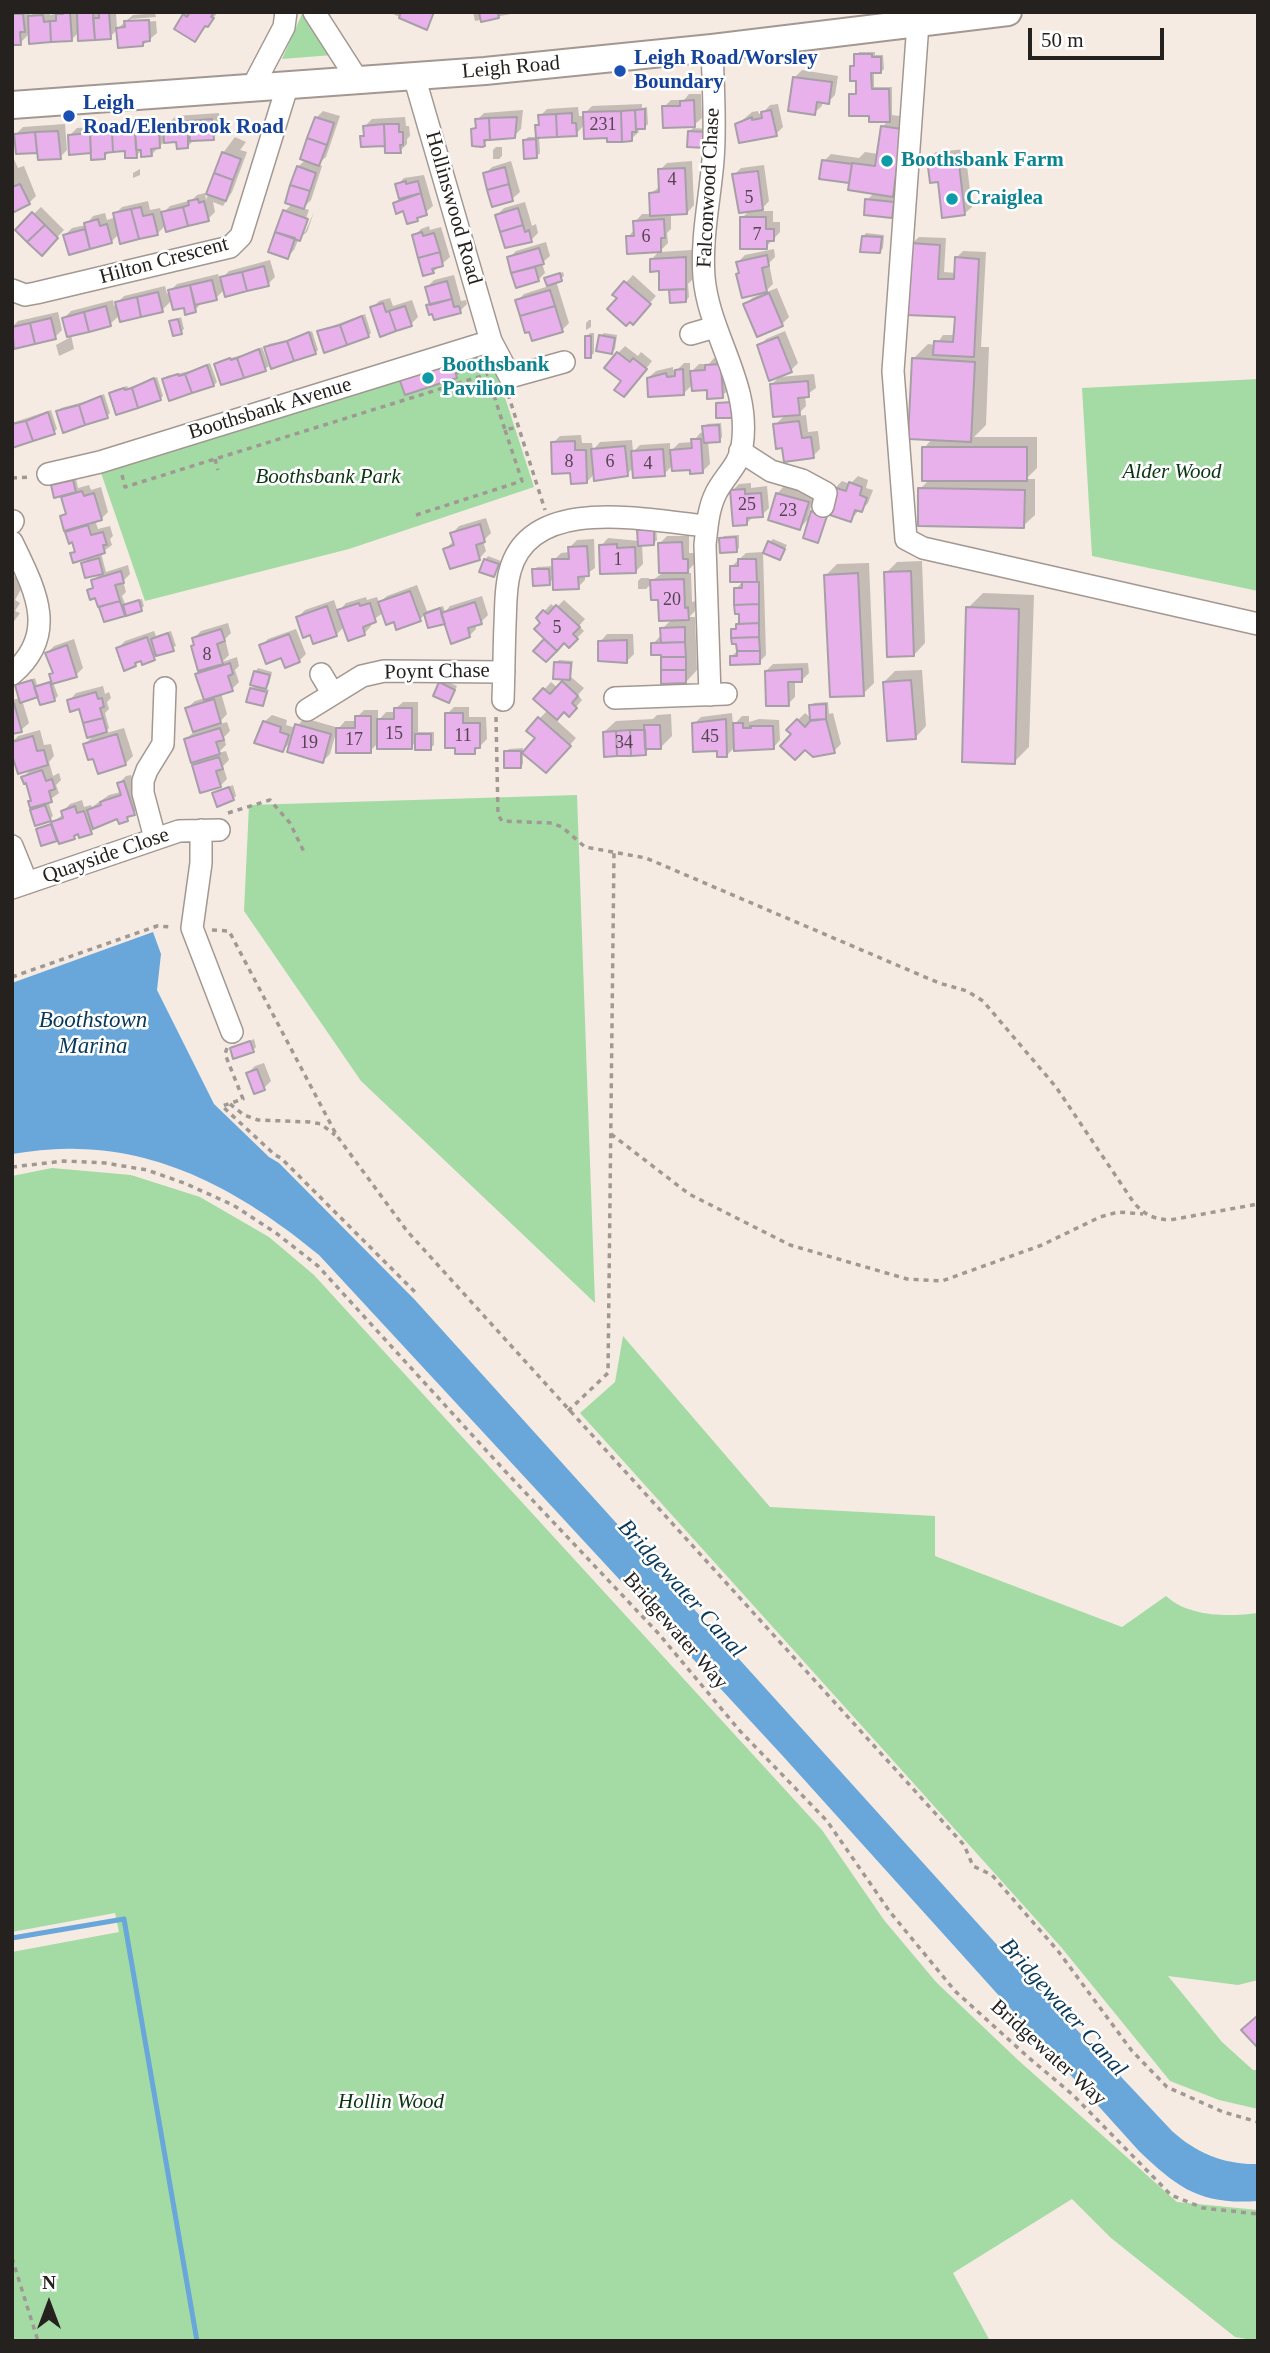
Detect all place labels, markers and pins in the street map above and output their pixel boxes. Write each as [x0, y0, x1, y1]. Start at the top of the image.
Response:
place label: Leigh Road/Worsley Boundary [634, 46, 818, 96]
marker: Leigh Road/Worsley Boundary [612, 63, 628, 79]
place label: Leigh Road/Elenbrook Road [83, 91, 284, 141]
marker: Leigh Road/Elenbrook Road [61, 108, 77, 124]
place label: Boothsbank Farm [901, 148, 1064, 174]
marker: Boothsbank Farm [879, 153, 895, 169]
place label: Craiglea [966, 186, 1043, 212]
marker: Craiglea [944, 191, 960, 207]
place label: Boothsbank Pavilion [442, 353, 549, 403]
marker: Boothsbank Pavilion [420, 370, 436, 386]

